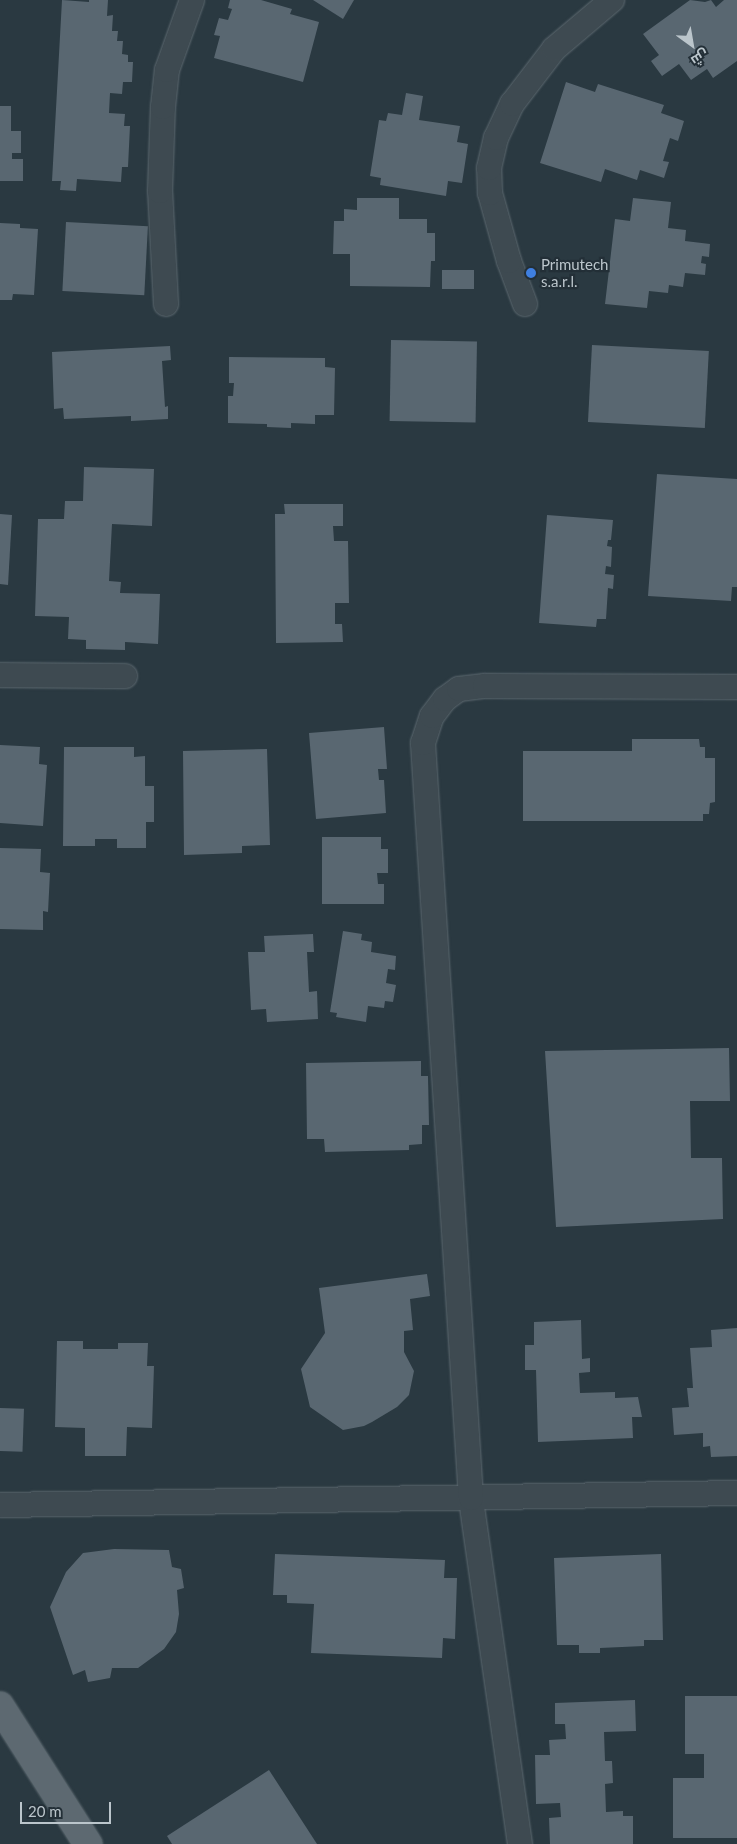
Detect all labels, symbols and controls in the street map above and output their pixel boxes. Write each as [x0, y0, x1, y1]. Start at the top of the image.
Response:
north arrow [667, 20, 717, 70]
text: ش [688, 46, 712, 70]
place label: Primutech s.a.r.l. [541, 255, 608, 290]
marker: Primutech s.a.r.l. [525, 267, 537, 279]
scale bar [22, 1792, 114, 1824]
text: 20 m [28, 1802, 62, 1820]

